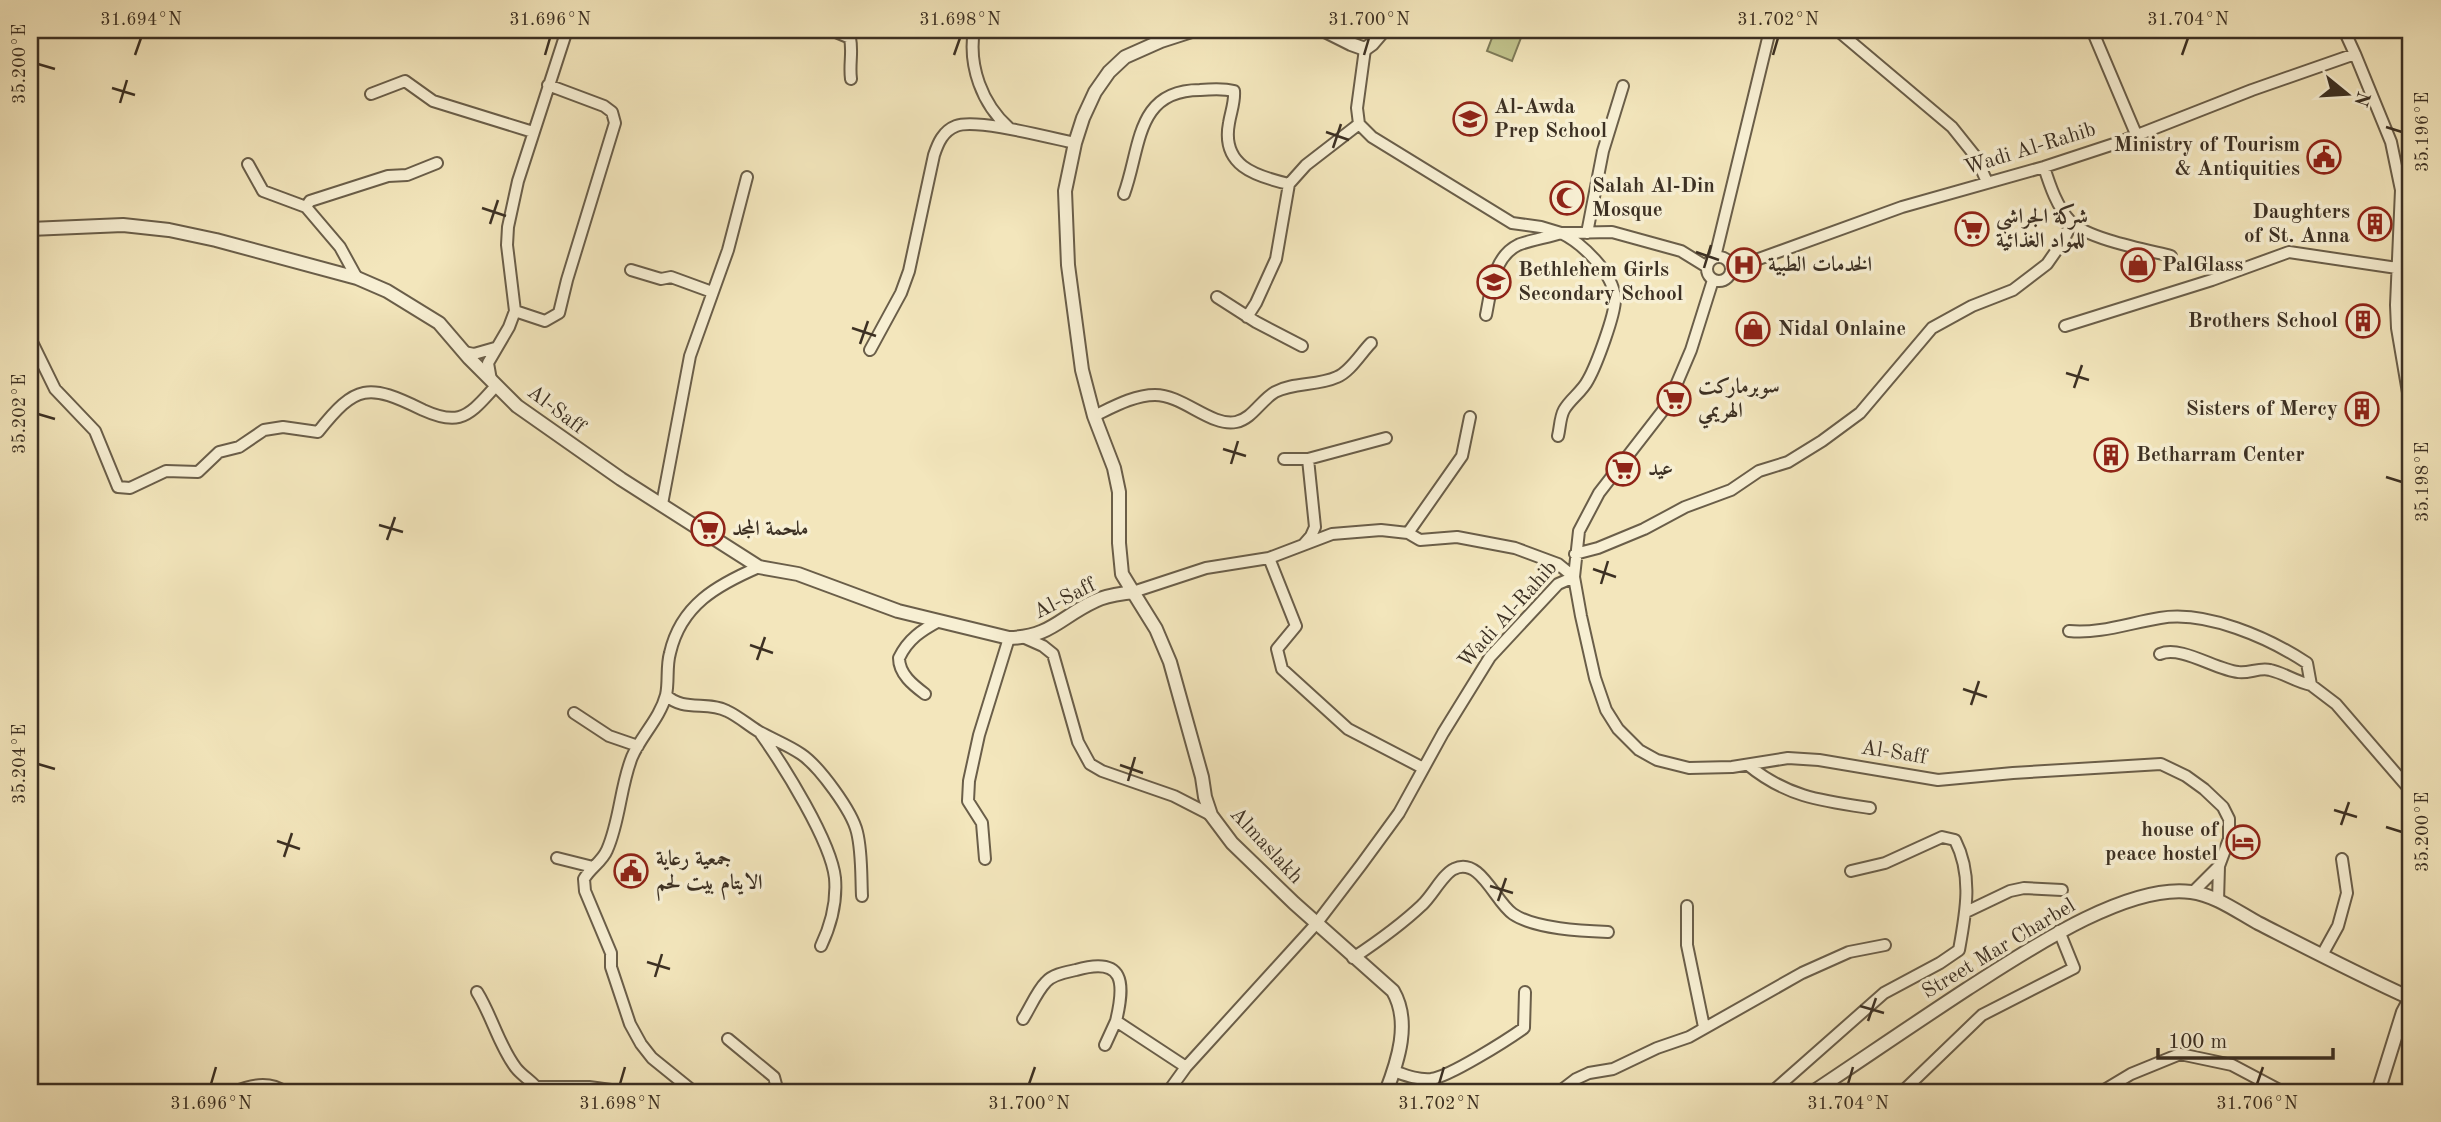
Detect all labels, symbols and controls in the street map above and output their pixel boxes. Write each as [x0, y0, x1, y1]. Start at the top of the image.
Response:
text: 31.694°N [100, 11, 182, 29]
text: 31.696°N [509, 11, 591, 29]
text: 31.698°N [919, 11, 1001, 29]
text: 31.700°N [1328, 11, 1410, 29]
text: 31.702°N [1737, 11, 1819, 29]
text: 31.704°N [2147, 11, 2229, 29]
text: 35.200°E [11, 24, 29, 104]
north arrow [2312, 60, 2382, 130]
text: N [2349, 89, 2372, 109]
text: 35.196°E [2414, 92, 2432, 172]
place label: Al-Awda Prep School [1494, 97, 1607, 142]
school or university icon: Al-Awda Prep School [1451, 100, 1489, 138]
street label: Wadi Al-Rahib [1962, 119, 2098, 179]
place label: Ministry of Tourism & Antiquities [2114, 135, 2300, 180]
public building icon: Ministry of Tourism & Antiquities [2305, 138, 2343, 176]
place label: Salah Al-Din Mosque [1592, 176, 1715, 221]
mosque icon: Salah Al-Din Mosque [1548, 179, 1586, 217]
place label: Daughters of St. Anna [2244, 202, 2350, 247]
place label: شركة الجراشي للمواد الغذائية [1996, 203, 2088, 253]
building icon: Daughters of St. Anna [2356, 205, 2394, 243]
supermarket icon: شركة الجراشي للمواد الغذائية [1953, 210, 1991, 248]
hospital icon: الخدمات الطبية [1725, 246, 1763, 284]
shop icon: PalGlass [2119, 246, 2157, 284]
place label: الخدمات الطبية [1768, 254, 1872, 277]
place label: PalGlass [2162, 255, 2243, 276]
place label: Bethlehem Girls Secondary School [1518, 260, 1683, 305]
school or university icon: Bethlehem Girls Secondary School [1475, 263, 1513, 301]
building icon: Brothers School [2344, 302, 2382, 340]
shop icon: Nidal Onlaine [1734, 310, 1772, 348]
place label: Brothers School [2188, 311, 2338, 332]
place label: Nidal Onlaine [1778, 319, 1906, 340]
text: 35.202°E [11, 374, 29, 454]
place label: سوبرماركت الهريمي [1698, 376, 1780, 429]
supermarket icon: سوبرماركت الهريمي [1655, 380, 1693, 418]
street label: Al-Saff [523, 382, 590, 439]
building icon: Sisters of Mercy [2343, 390, 2381, 428]
place label: Sisters of Mercy [2186, 399, 2338, 420]
building icon: Betharram Center [2092, 436, 2130, 474]
text: 35.198°E [2414, 442, 2432, 522]
place label: Betharram Center [2136, 445, 2305, 466]
supermarket icon: عيد [1604, 450, 1642, 488]
place label: عيد [1648, 459, 1673, 480]
supermarket icon: ملحمة المجد [689, 510, 727, 548]
place label: ملحمة المجد [732, 518, 808, 540]
street label: Wadi Al-Rahib [1455, 557, 1561, 673]
street label: Al-Saff [1030, 574, 1100, 624]
text: 35.204°E [11, 724, 29, 804]
street label: Al-Saff [1859, 737, 1930, 769]
text: 35.200°E [2414, 792, 2432, 872]
street label: Almaslakh [1225, 804, 1307, 888]
place label: house of peace hostel [2105, 820, 2220, 865]
hotel icon: house of peace hostel [2224, 823, 2262, 861]
place label: جمعية رعاية الايتام بيت لحم [656, 848, 763, 901]
public building icon: جمعية رعاية الايتام بيت لحم [612, 852, 650, 890]
street label: Street Mar Charbel [1919, 895, 2079, 1003]
scale bar [2158, 1017, 2332, 1061]
text: 100 m [2168, 1032, 2227, 1053]
text: 31.696°N [170, 1095, 252, 1113]
text: 31.698°N [579, 1095, 661, 1113]
text: 31.700°N [988, 1095, 1070, 1113]
text: 31.702°N [1398, 1095, 1480, 1113]
text: 31.704°N [1807, 1095, 1889, 1113]
text: 31.706°N [2216, 1095, 2298, 1113]

